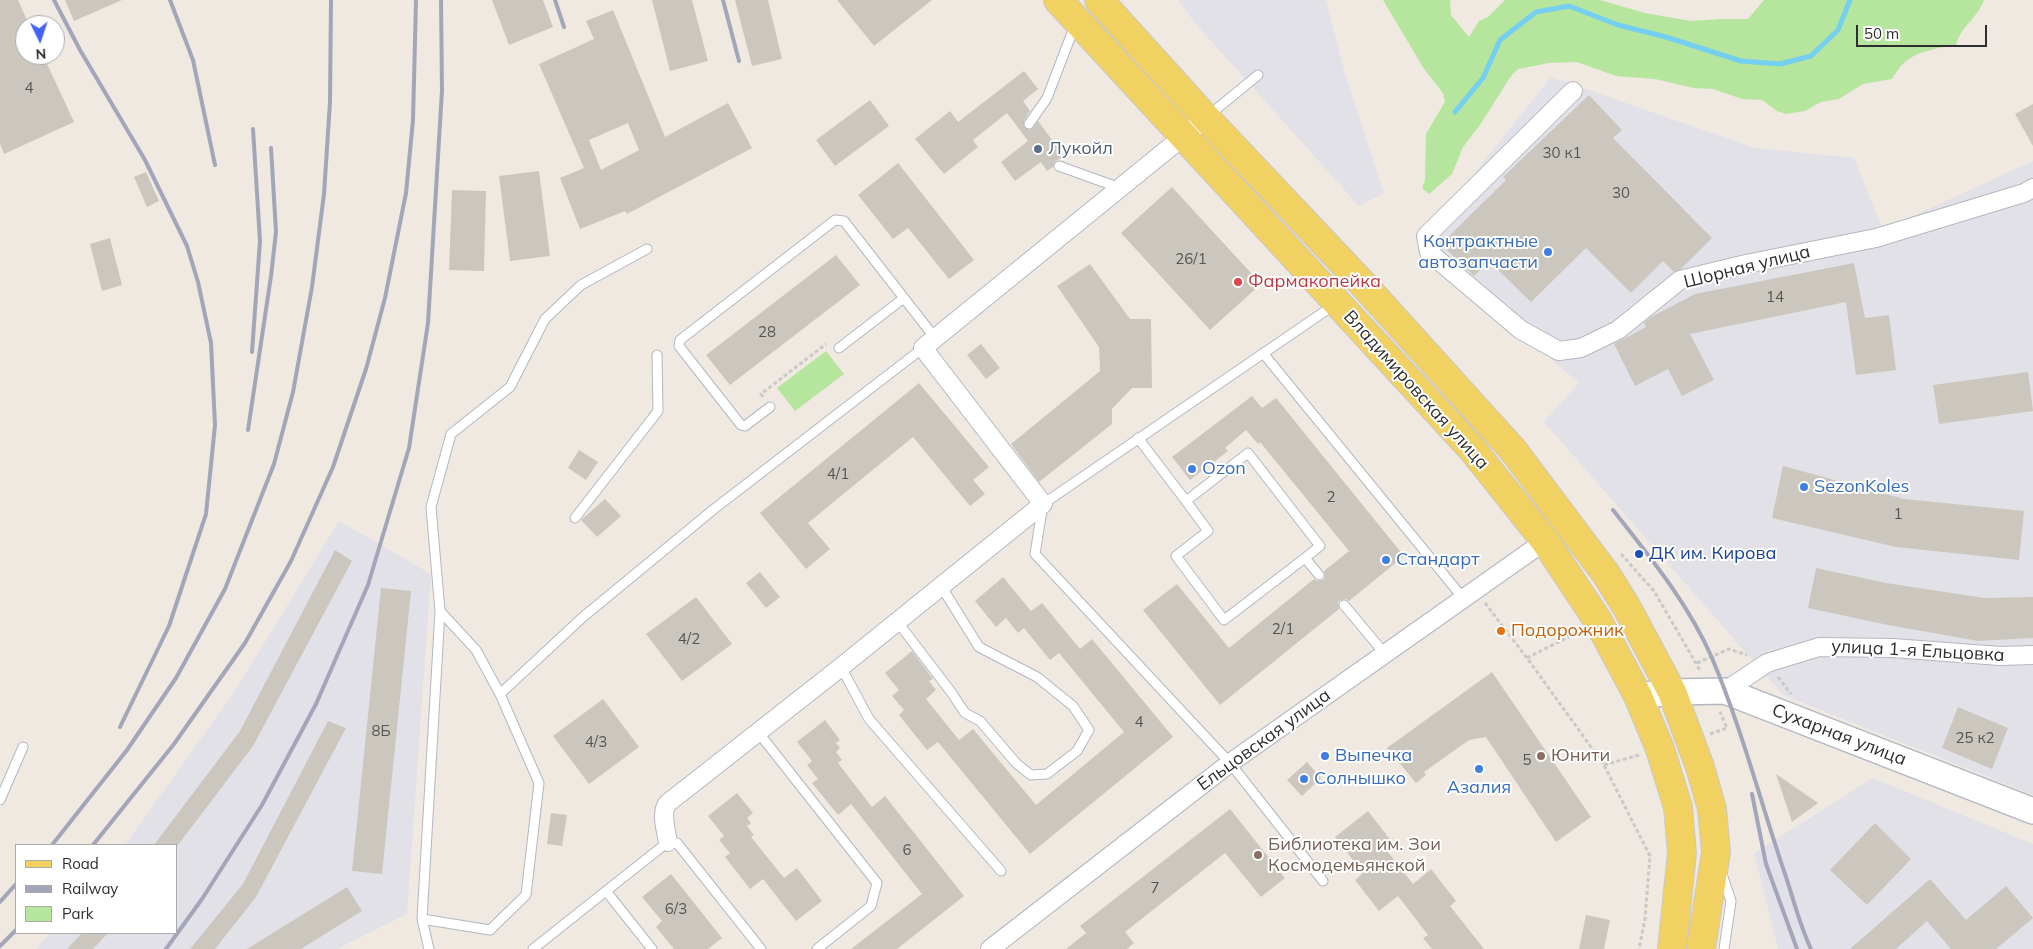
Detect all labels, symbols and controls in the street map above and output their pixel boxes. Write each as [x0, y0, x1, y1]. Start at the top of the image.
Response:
north arrow [15, 15, 65, 65]
scale bar [1858, 15, 1989, 47]
text: 50 m [1864, 24, 1899, 43]
text: N [35, 45, 47, 63]
house number: 4 [25, 79, 33, 97]
place label: Лукойл [1048, 138, 1113, 160]
marker: Лукойл [1032, 143, 1044, 155]
house number: 30 к1 [1543, 144, 1581, 162]
house number: 30 [1612, 184, 1630, 202]
place label: Контрактные автозапчасти [1418, 231, 1538, 274]
street label: Шорная улица [1681, 241, 1813, 293]
marker: Контрактные автозапчасти [1542, 246, 1554, 258]
house number: 26/1 [1175, 250, 1207, 268]
place label: Фармакопейка [1248, 271, 1381, 293]
marker: Фармакопейка [1232, 276, 1244, 288]
house number: 14 [1766, 288, 1784, 306]
street label: Владимировская улица [1339, 306, 1493, 474]
house number: 28 [758, 323, 776, 341]
place label: Ozon [1202, 458, 1246, 480]
marker: Ozon [1186, 463, 1198, 475]
house number: 4/1 [827, 465, 849, 483]
place label: SezonKoles [1814, 476, 1909, 498]
marker: SezonKoles [1798, 481, 1810, 493]
house number: 2 [1327, 488, 1335, 506]
house number: 1 [1894, 505, 1902, 523]
place label: ДК им. Кирова [1649, 543, 1777, 565]
marker: ДК им. Кирова [1633, 548, 1645, 560]
place label: Стандарт [1396, 549, 1479, 571]
marker: Стандарт [1380, 554, 1392, 566]
house number: 2/1 [1272, 620, 1294, 638]
place label: Подорожник [1511, 620, 1624, 642]
marker: Подорожник [1495, 625, 1507, 637]
house number: 4/2 [678, 630, 700, 648]
street label: улица 1-я Ельцовка [1831, 636, 2005, 666]
street label: Ельцовская улица [1193, 684, 1335, 796]
street label: Сухарная улица [1769, 699, 1909, 771]
house number: 4 [1135, 713, 1143, 731]
house number: 8Б [371, 722, 391, 740]
house number: 25 к2 [1956, 729, 1994, 747]
house number: 4/3 [585, 733, 607, 751]
place label: Выпечка [1335, 745, 1412, 767]
place label: Юнити [1551, 745, 1610, 767]
marker: Выпечка [1319, 750, 1331, 762]
marker: Юнити [1535, 750, 1547, 762]
house number: 5 [1523, 751, 1531, 769]
marker: Азалия [1473, 763, 1485, 775]
place label: Солнышко [1314, 768, 1406, 790]
marker: Солнышко [1298, 773, 1310, 785]
place label: Азалия [1447, 777, 1511, 799]
place label: Библиотека им. Зои Космодемьянской [1268, 834, 1441, 876]
house number: 6 [903, 841, 911, 859]
legend [15, 844, 178, 934]
marker: Библиотека им. Зои Космодемьянской [1252, 849, 1264, 861]
text: Road [62, 854, 99, 873]
text: Railway [62, 879, 118, 898]
house number: 7 [1151, 879, 1159, 897]
house number: 6/3 [665, 900, 687, 918]
text: Park [62, 904, 94, 923]

